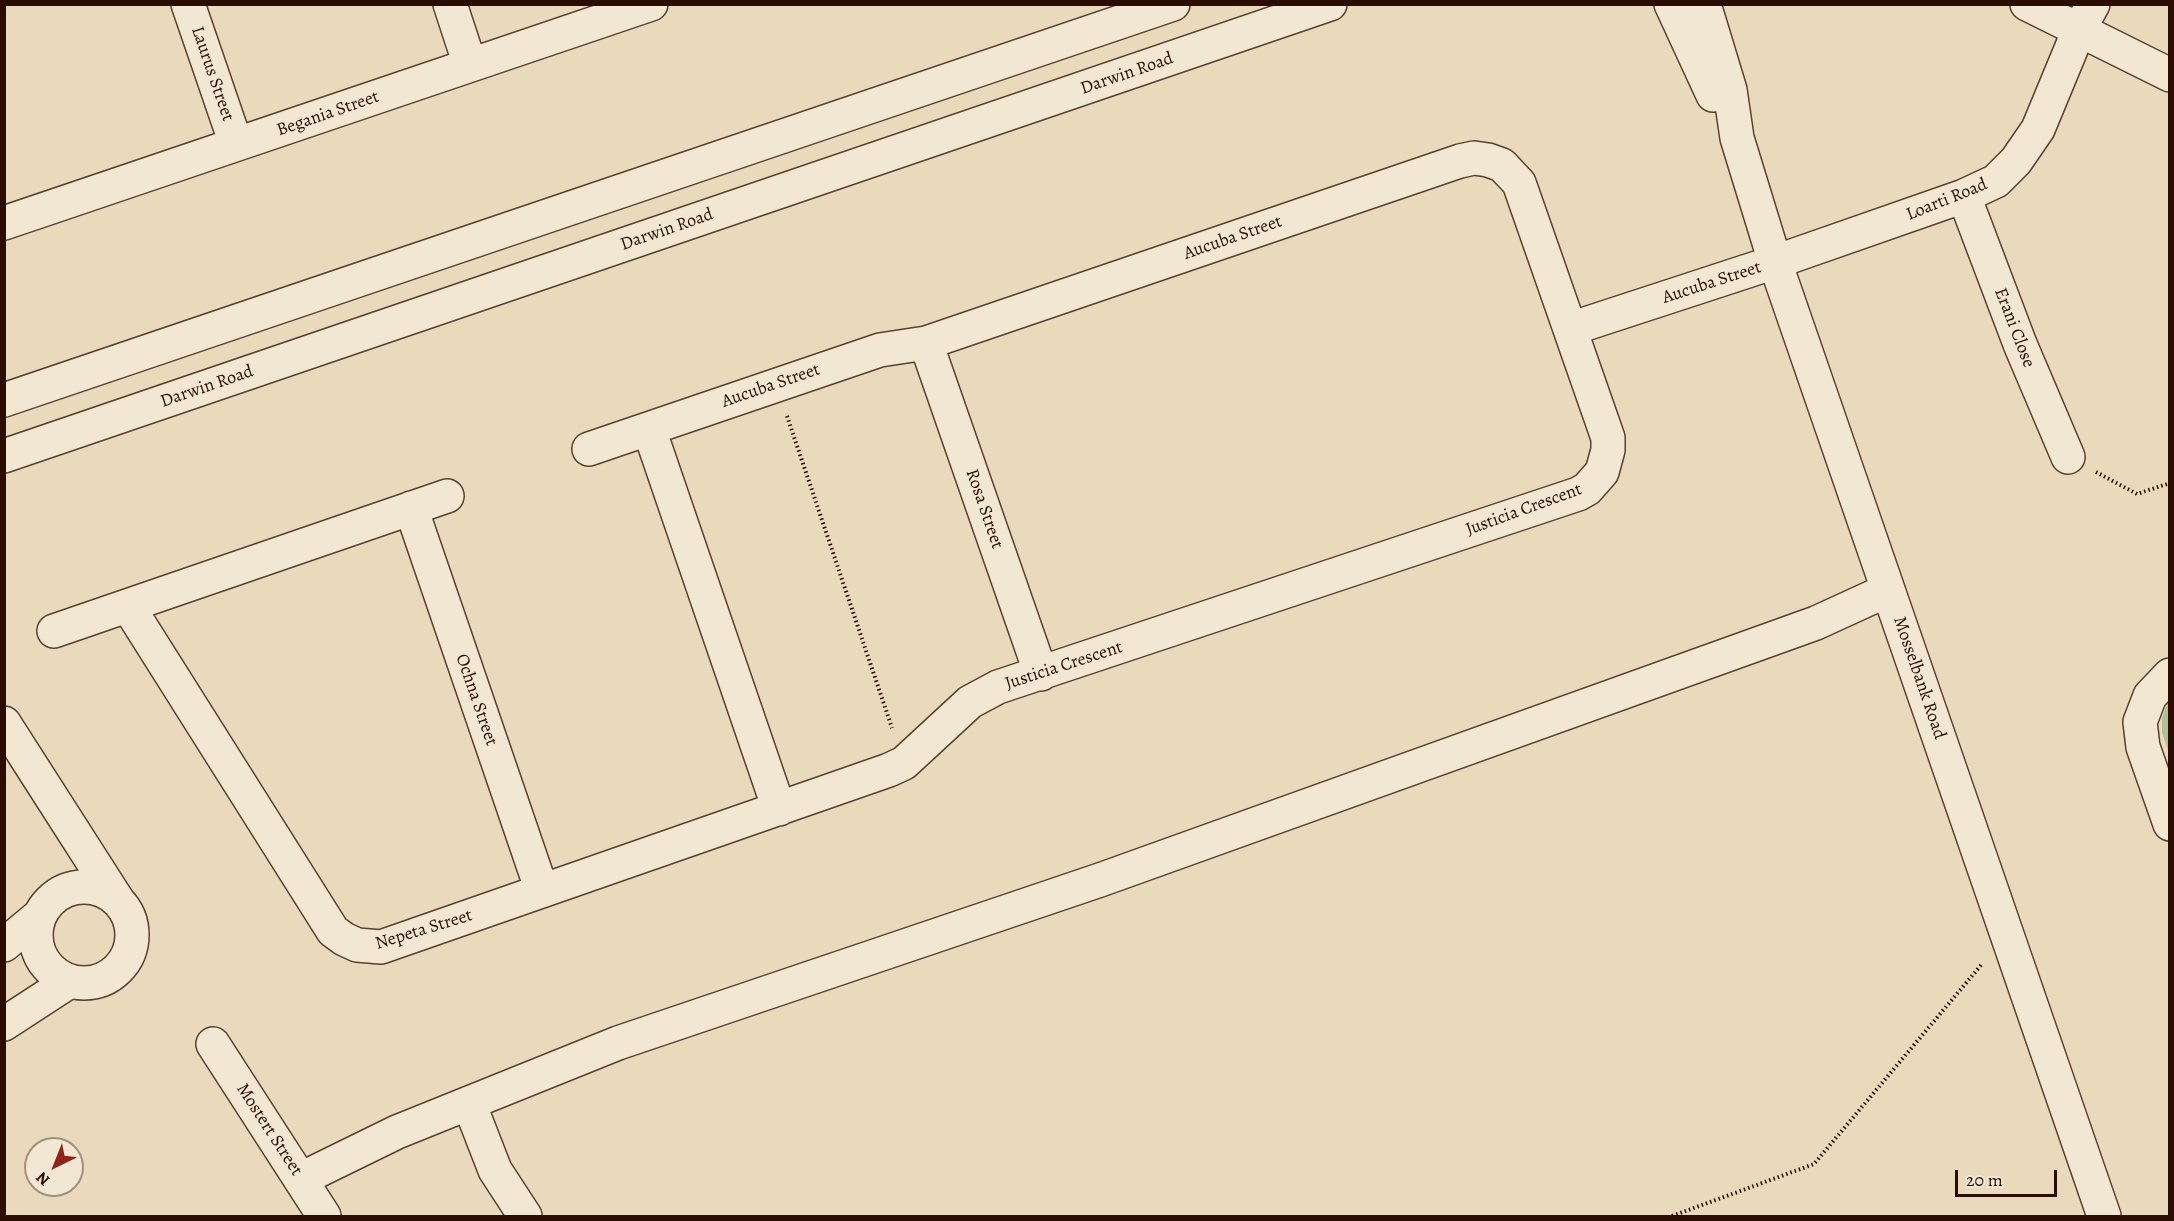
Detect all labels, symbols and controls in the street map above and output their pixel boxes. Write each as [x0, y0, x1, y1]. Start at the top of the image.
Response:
street label: Laurus Street [186, 24, 238, 124]
street label: Darwin Road [1078, 48, 1176, 100]
street label: Begania Street [274, 86, 382, 142]
street label: Loarti Road [1903, 174, 1991, 226]
street label: Darwin Road [618, 204, 716, 256]
street label: Aucuba Street [1181, 211, 1285, 265]
street label: Aucuba Street [1660, 257, 1764, 309]
street label: Erani Close [1989, 285, 2039, 371]
street label: Aucuba Street [719, 359, 823, 413]
street label: Darwin Road [158, 361, 256, 413]
street label: Rosa Street [960, 466, 1008, 552]
street label: Justicia Crescent [1463, 479, 1585, 541]
street label: Mosselbank Road [1888, 614, 1950, 742]
street label: Justicia Crescent [1003, 637, 1125, 695]
street label: Ochna Street [450, 651, 502, 749]
street label: Nepeta Street [373, 905, 475, 955]
street label: Mostert Street [231, 1080, 307, 1180]
north arrow [24, 1137, 84, 1197]
scale bar [1958, 1158, 2060, 1196]
text: N [31, 1167, 55, 1191]
text: 20 m [1966, 1168, 2003, 1192]

